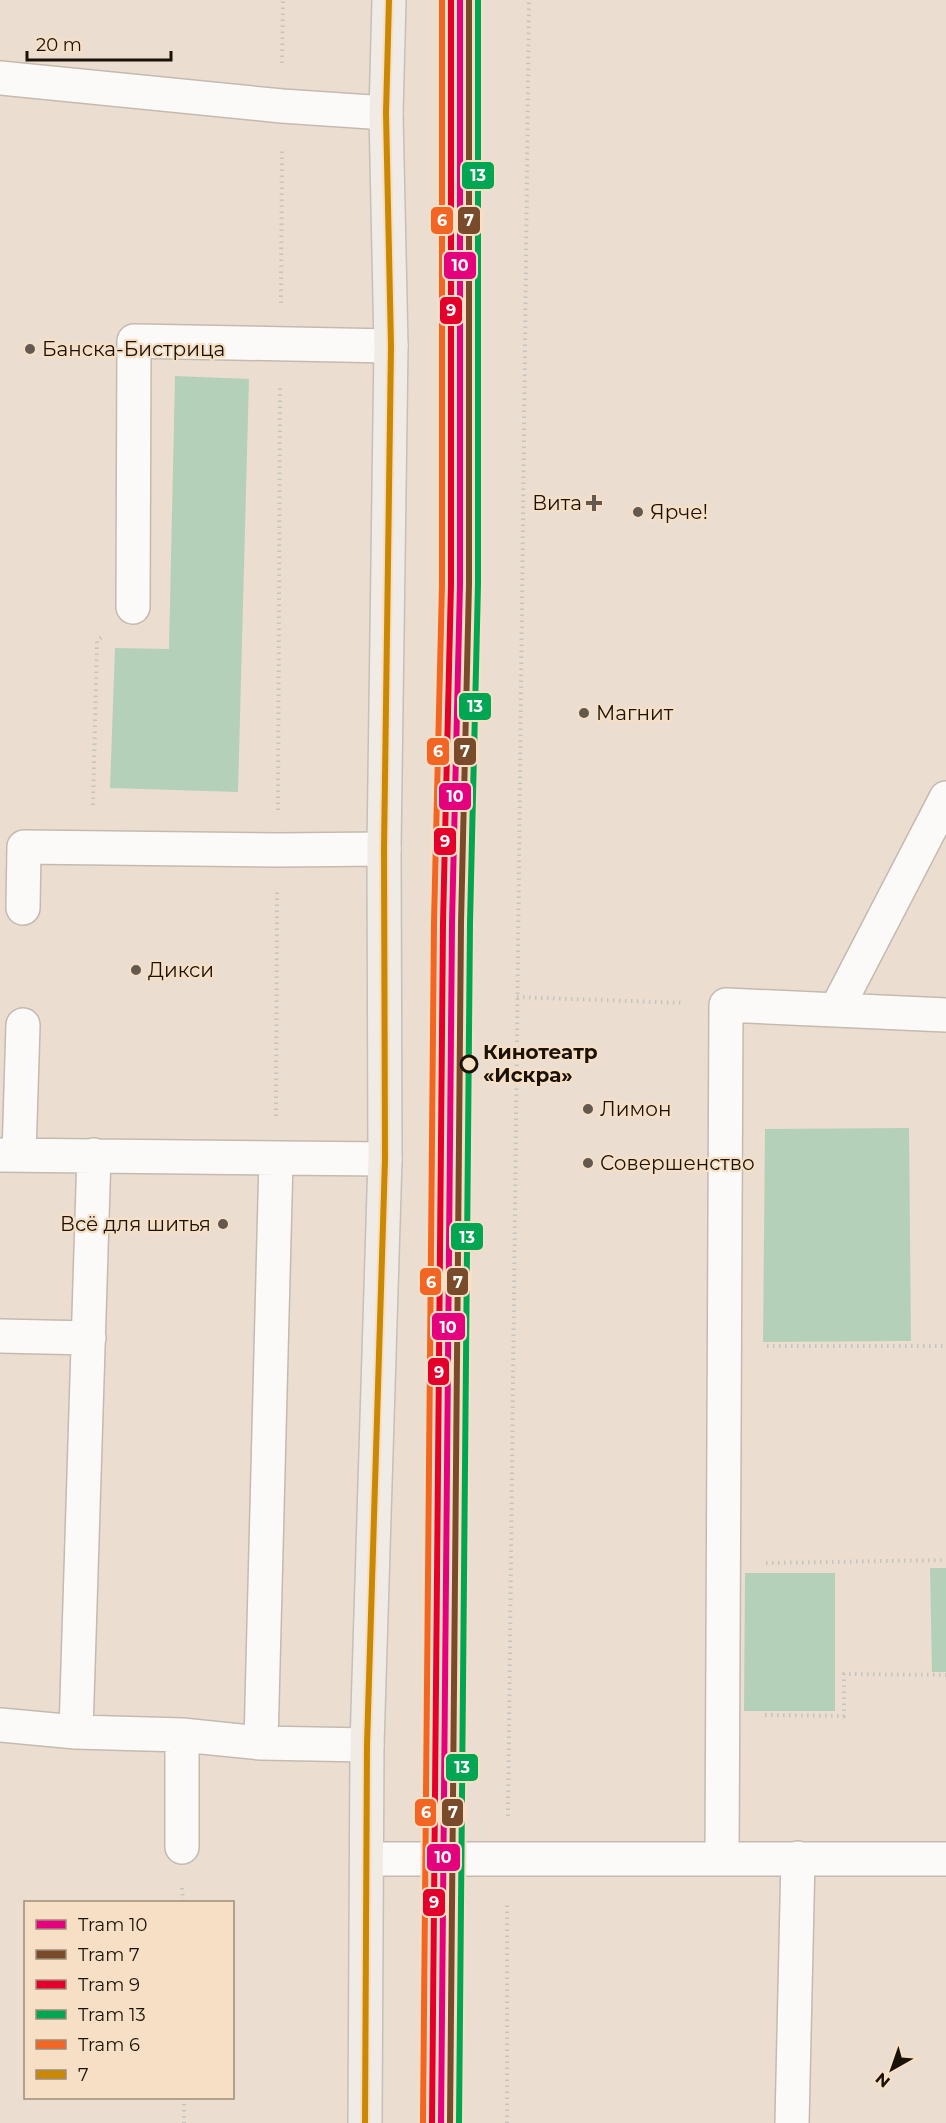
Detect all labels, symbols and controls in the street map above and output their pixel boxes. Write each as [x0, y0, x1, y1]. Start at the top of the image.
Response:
scale bar [27, 24, 171, 62]
text: 20 m [36, 34, 82, 56]
line badge: 13 [461, 161, 495, 190]
text: 13 [470, 166, 486, 185]
line badge: 6 [430, 206, 454, 235]
line badge: 7 [457, 206, 481, 235]
text: 6 [437, 211, 447, 230]
text: 7 [464, 211, 474, 230]
line badge: 10 [443, 251, 477, 280]
text: 10 [451, 256, 469, 275]
line badge: 9 [439, 296, 463, 325]
text: 9 [446, 301, 456, 320]
place label: Банска-Бистрица [42, 337, 225, 361]
marker: Банска-Бистрица [23, 342, 37, 356]
place label: Вита [532, 491, 582, 515]
marker: Вита [587, 496, 601, 510]
place label: Ярче! [650, 500, 708, 524]
marker: Ярче! [631, 505, 645, 519]
line badge: 13 [458, 692, 492, 721]
text: 13 [467, 697, 483, 716]
place label: Магнит [596, 701, 674, 725]
marker: Магнит [577, 706, 591, 720]
line badge: 6 [426, 737, 450, 766]
line badge: 7 [453, 737, 477, 766]
text: 6 [433, 742, 443, 761]
text: 7 [460, 742, 470, 761]
line badge: 10 [438, 782, 472, 811]
text: 10 [446, 787, 464, 806]
line badge: 9 [433, 827, 457, 856]
text: 9 [440, 832, 450, 851]
place label: Дикси [148, 958, 214, 982]
marker: Дикси [129, 963, 143, 977]
place label: Кинотеатр «Искра» [483, 1040, 598, 1087]
marker: Кинотеатр «Искра» [460, 1055, 478, 1073]
place label: Лимон [600, 1097, 671, 1121]
marker: Лимон [581, 1102, 595, 1116]
place label: Совершенство [600, 1151, 755, 1175]
marker: Совершенство [581, 1156, 595, 1170]
place label: Всё для шитья [60, 1212, 211, 1236]
marker: Всё для шитья [216, 1217, 230, 1231]
line badge: 13 [450, 1222, 484, 1251]
text: 13 [459, 1228, 475, 1247]
line badge: 6 [419, 1267, 442, 1296]
line badge: 7 [446, 1267, 469, 1296]
text: 6 [426, 1273, 436, 1292]
text: 7 [453, 1273, 463, 1292]
line badge: 10 [431, 1312, 466, 1341]
text: 10 [439, 1318, 457, 1337]
line badge: 9 [427, 1357, 450, 1386]
text: 9 [434, 1363, 444, 1382]
line badge: 13 [445, 1753, 479, 1782]
text: 13 [454, 1758, 470, 1777]
line badge: 6 [414, 1798, 437, 1827]
line badge: 7 [441, 1798, 464, 1827]
text: 6 [421, 1803, 431, 1822]
text: 7 [448, 1803, 458, 1822]
line badge: 10 [426, 1843, 461, 1872]
text: 10 [434, 1848, 452, 1867]
line badge: 9 [422, 1888, 446, 1917]
text: 9 [429, 1893, 439, 1912]
legend [24, 1901, 234, 2099]
text: Tram 10 [78, 1914, 147, 1936]
text: Tram 7 [78, 1944, 140, 1966]
text: Tram 9 [78, 1974, 140, 1996]
text: Tram 13 [78, 2004, 146, 2026]
text: Tram 6 [78, 2034, 140, 2056]
north arrow [862, 2039, 922, 2099]
text: 7 [78, 2064, 89, 2086]
text: N [872, 2069, 894, 2092]

